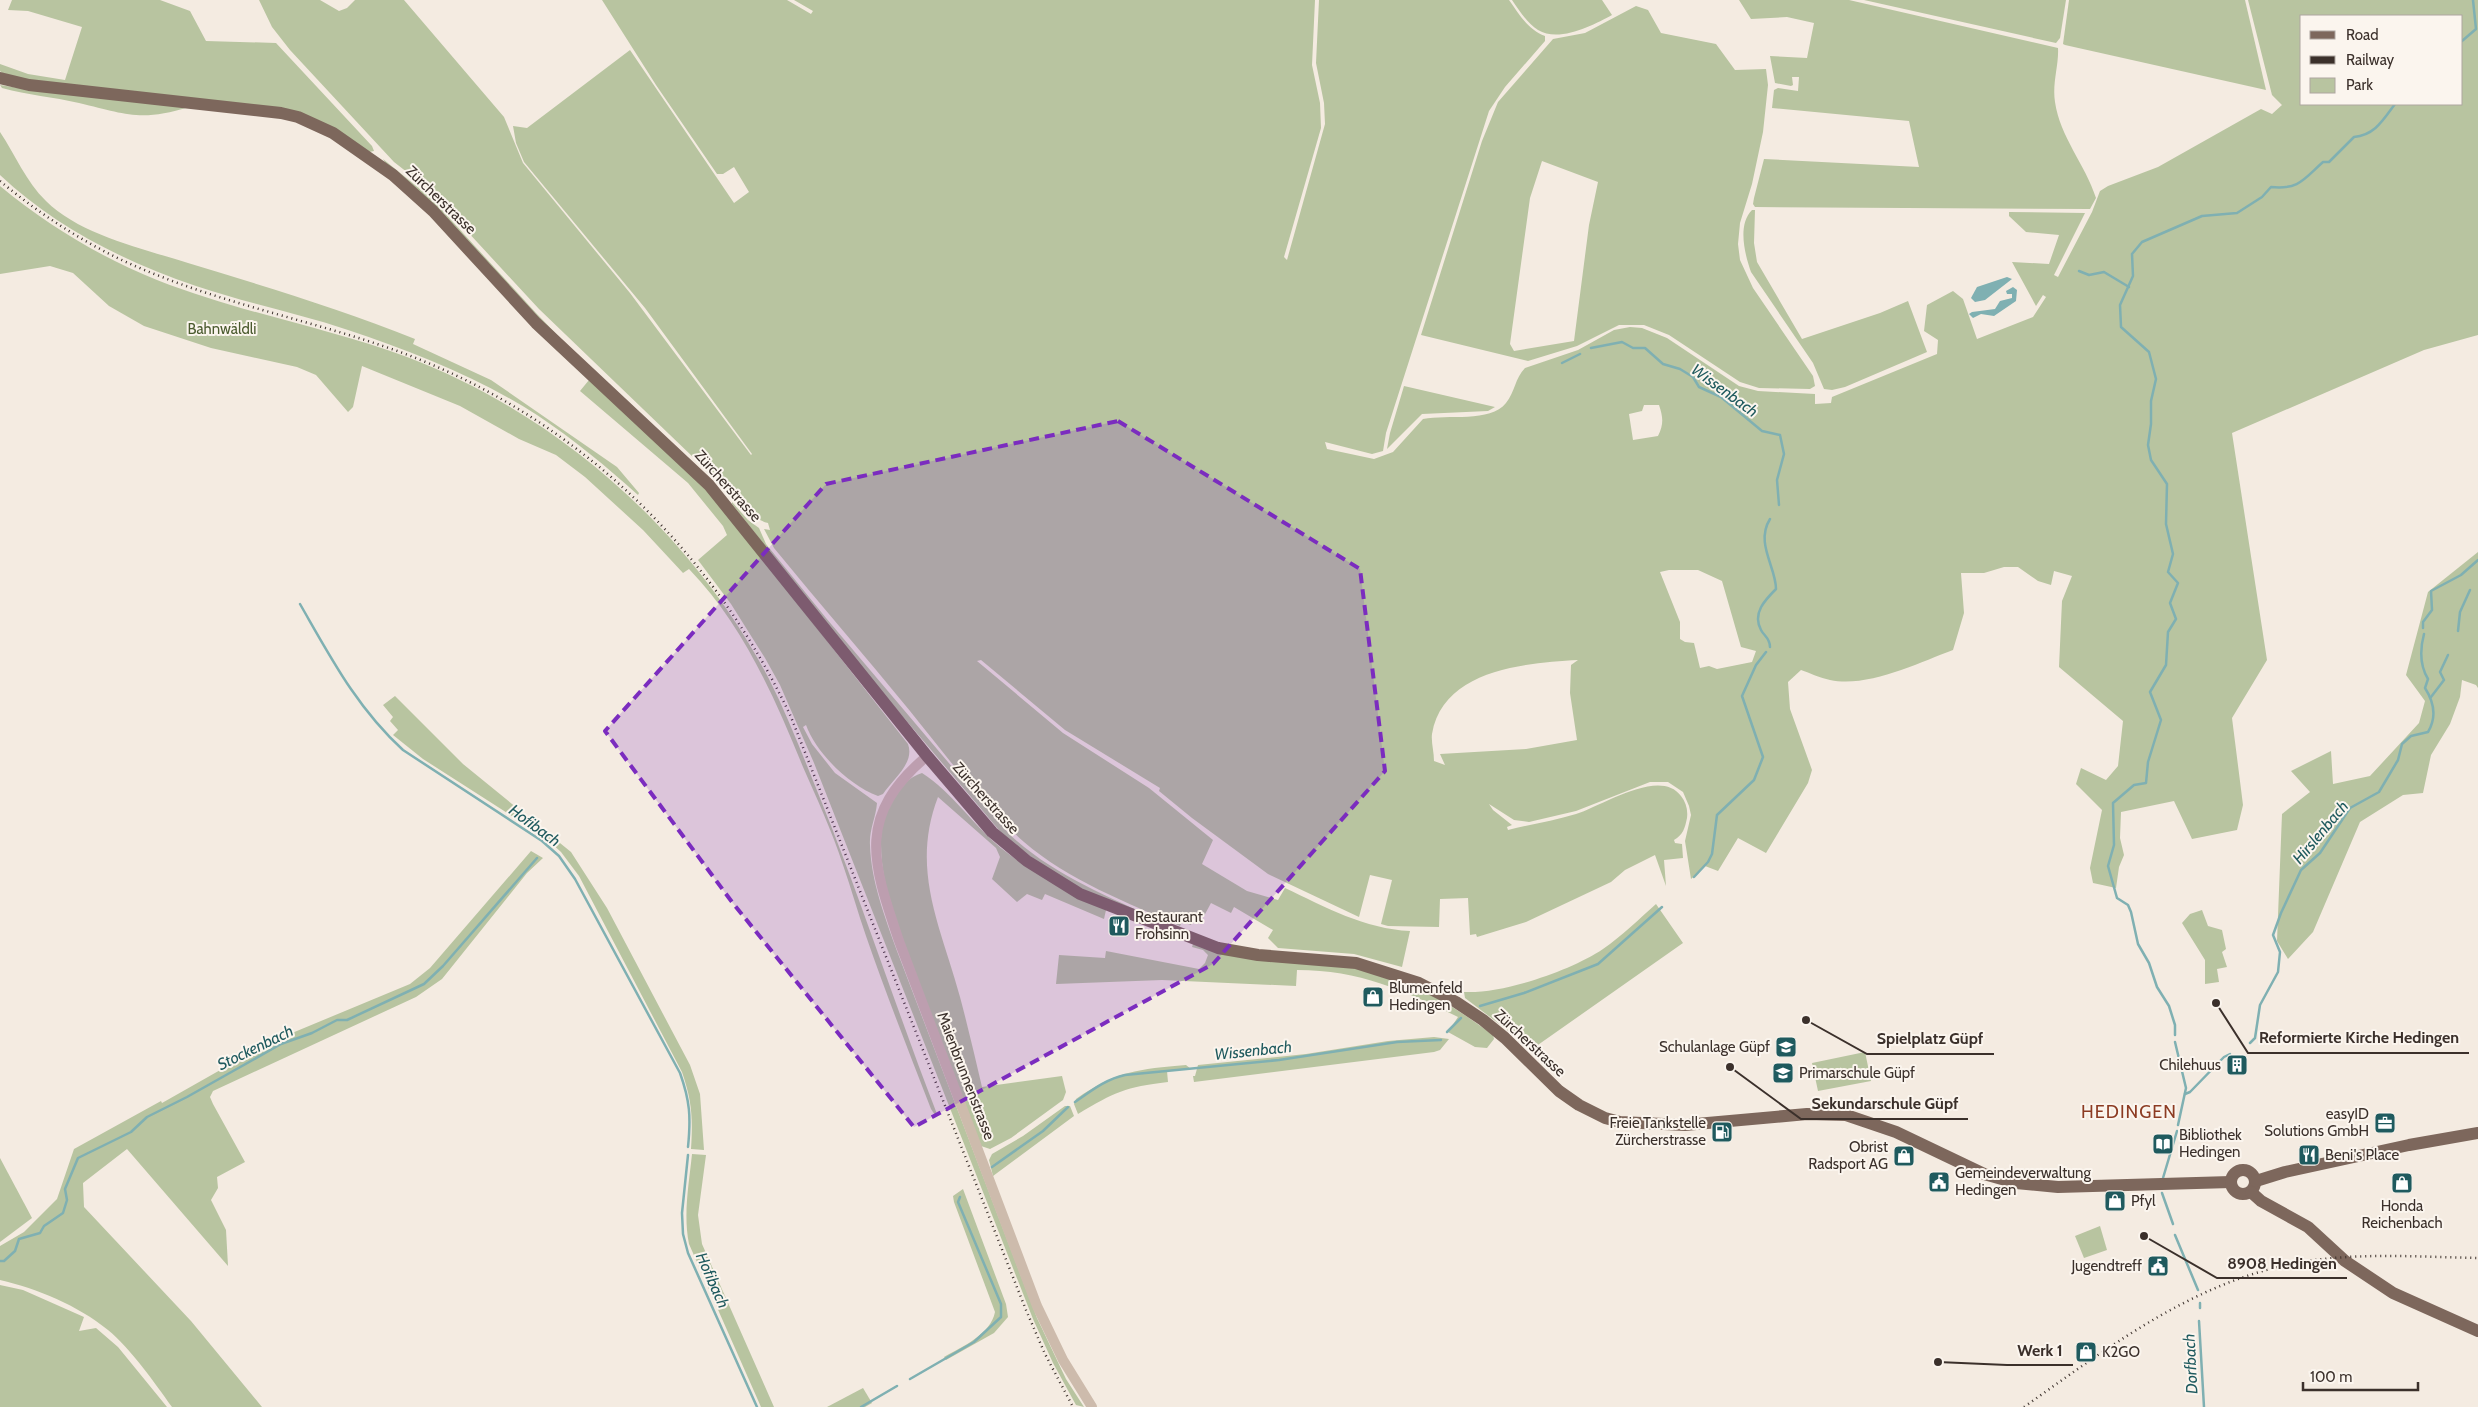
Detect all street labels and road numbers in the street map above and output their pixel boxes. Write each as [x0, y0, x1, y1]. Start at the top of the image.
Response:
street label: Zürcherstrasse [402, 162, 480, 238]
street label: Zürcherstrasse [691, 446, 765, 526]
street label: Zürcherstrasse [949, 758, 1023, 838]
street label: Zürcherstrasse [1491, 1005, 1570, 1081]
street label: Maienbrunnenstrasse [933, 1010, 999, 1143]

